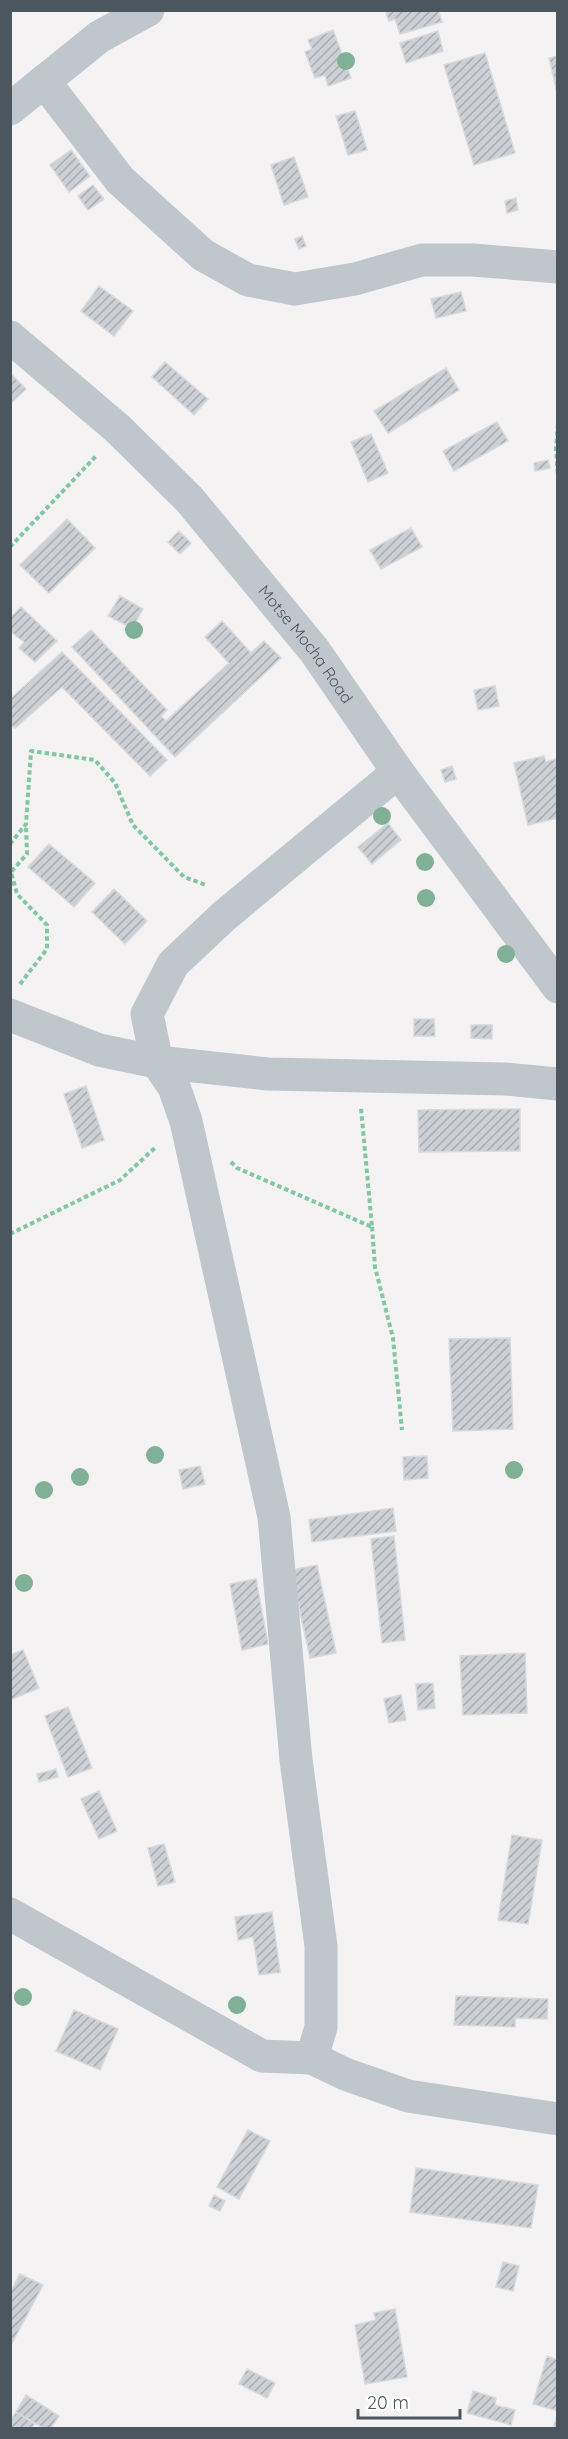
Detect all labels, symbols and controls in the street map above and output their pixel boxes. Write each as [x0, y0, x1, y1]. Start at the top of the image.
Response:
street label: Motse Mocha Road [254, 581, 358, 707]
scale bar [358, 2382, 460, 2420]
text: 20 m [367, 2391, 409, 2414]

